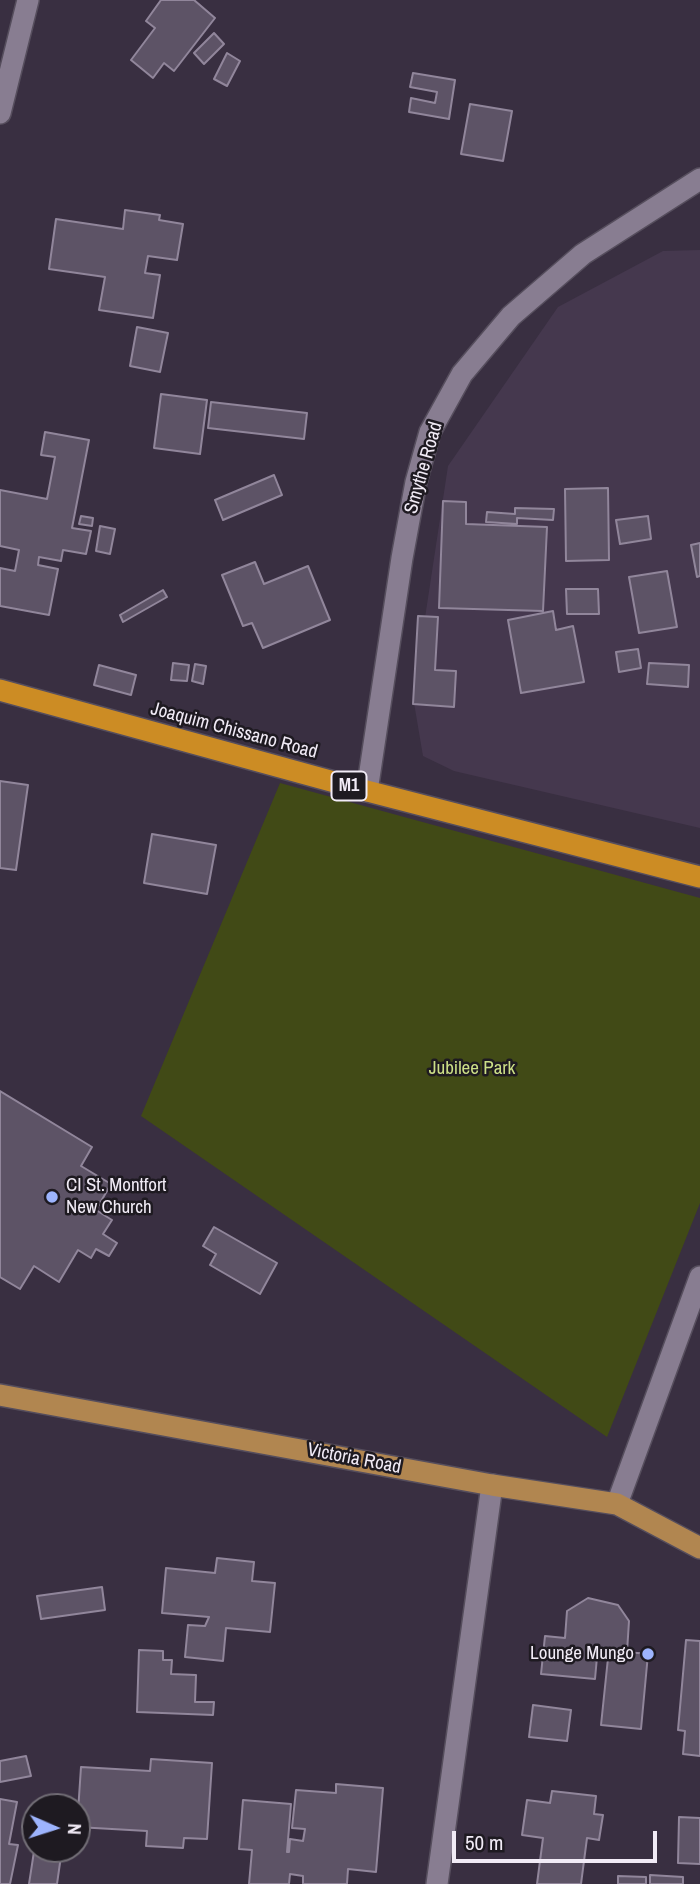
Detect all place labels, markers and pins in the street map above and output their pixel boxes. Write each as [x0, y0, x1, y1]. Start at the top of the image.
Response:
place label: CI St. Montfort New Church [66, 1175, 166, 1219]
marker: CI St. Montfort New Church [44, 1189, 60, 1205]
place label: Lounge Mungo [530, 1643, 634, 1665]
marker: Lounge Mungo [640, 1646, 656, 1662]

